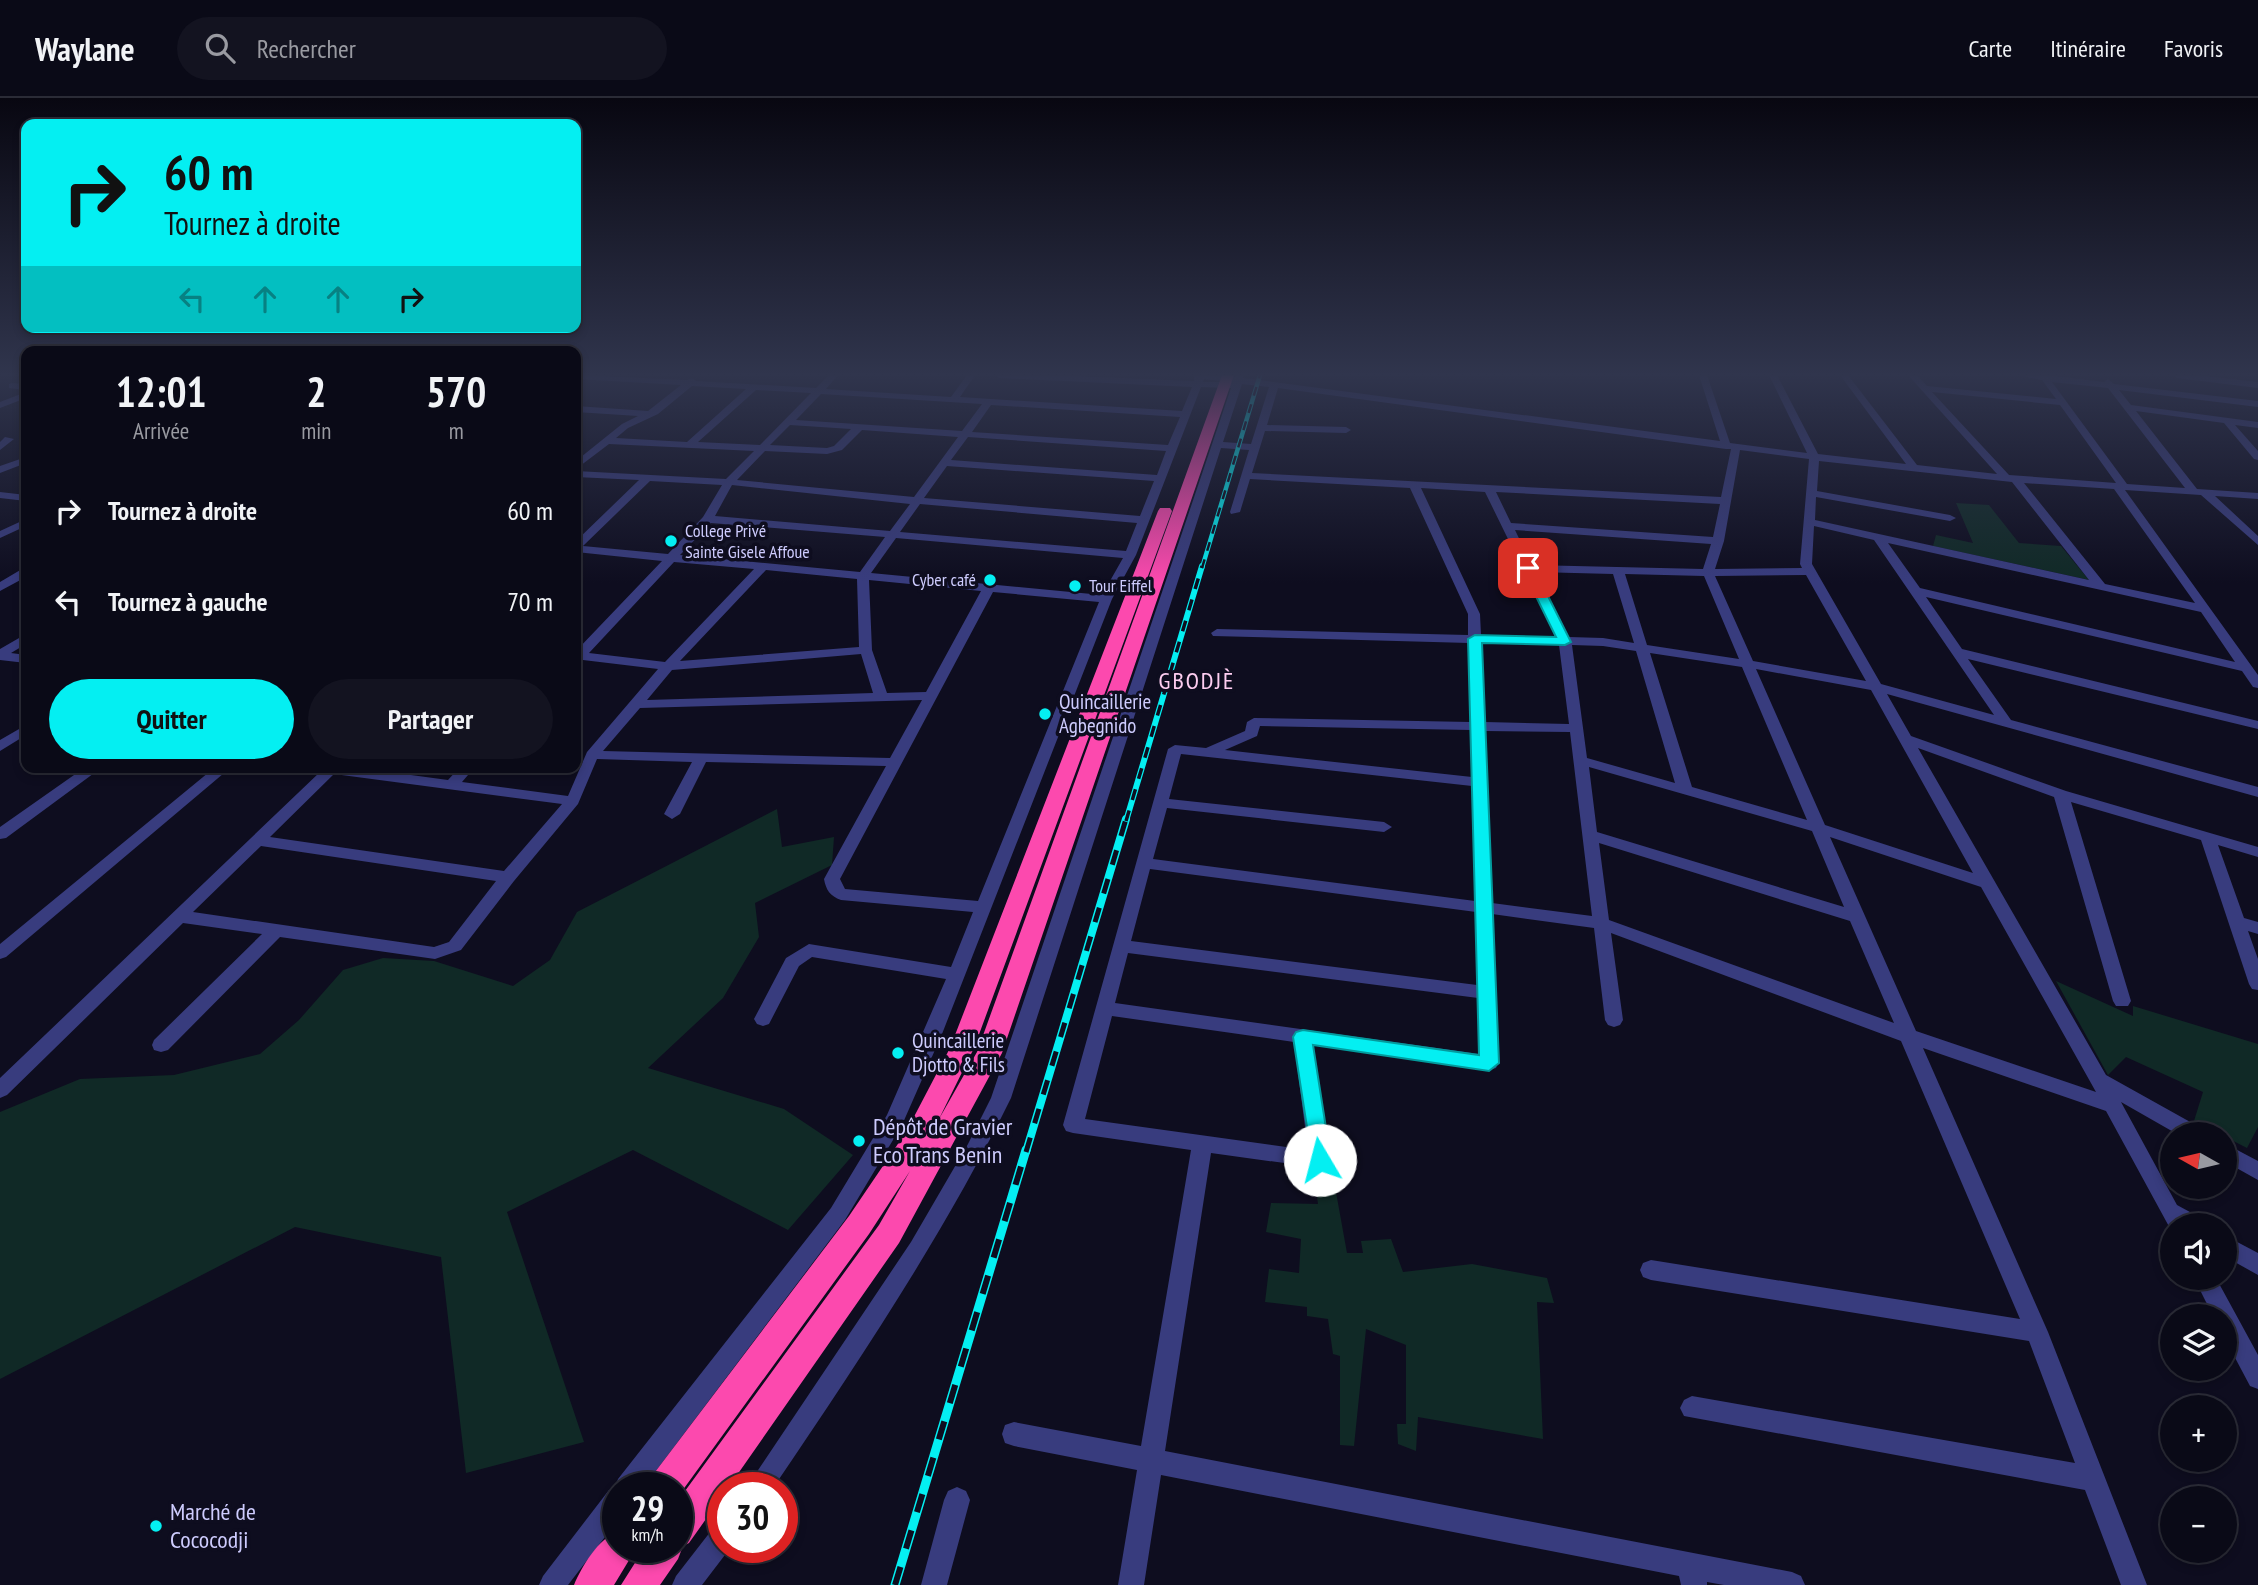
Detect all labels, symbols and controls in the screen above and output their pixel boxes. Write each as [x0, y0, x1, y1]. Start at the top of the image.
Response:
search box [177, 17, 667, 80]
text: Waylane [35, 27, 135, 70]
icon: search [201, 29, 239, 67]
text: Rechercher [257, 32, 356, 65]
text: Carte [1968, 33, 2012, 64]
text: Itinéraire [2050, 33, 2126, 64]
text: Favoris [2164, 33, 2223, 64]
text: 60 m [164, 140, 253, 204]
icon: right [49, 147, 140, 238]
text: Tournez à droite [164, 202, 341, 244]
icon: left [173, 280, 211, 318]
icon: ahead [246, 280, 284, 318]
icon: ahead [319, 280, 357, 318]
icon: right [392, 280, 430, 318]
text: 12:01 [116, 364, 207, 419]
text: 2 [306, 364, 326, 419]
text: 570 [426, 364, 486, 419]
text: Arrivée [133, 416, 189, 445]
text: min [301, 416, 331, 445]
text: m [449, 416, 464, 445]
icon: right [49, 492, 87, 530]
text: Tournez à droite [108, 494, 257, 527]
text: 60 m [507, 494, 553, 527]
place label: College Privé Sainte Gisele Affoue [685, 519, 810, 563]
marker: College Privé Sainte Gisele Affoue [663, 533, 679, 549]
pin [1498, 538, 1558, 598]
icon: arrive [1509, 549, 1547, 587]
place label: Cyber café [912, 568, 976, 591]
marker: Cyber café [982, 572, 998, 588]
place label: Tour Eiffel [1089, 574, 1153, 597]
marker: Tour Eiffel [1067, 578, 1083, 594]
icon: left [49, 583, 87, 621]
text: Tournez à gauche [108, 585, 268, 618]
text: 70 m [507, 585, 553, 618]
district label: GBODJÈ [1159, 665, 1235, 696]
button: Quitter [49, 679, 294, 759]
button: Partager [308, 679, 553, 759]
place label: Quincaillerie Agbegnido [1059, 688, 1151, 739]
marker: Quincaillerie Agbegnido [1037, 706, 1053, 722]
place label: Quincaillerie Djotto & Fils [912, 1027, 1005, 1078]
marker: Quincaillerie Djotto & Fils [890, 1045, 906, 1061]
place label: Dépôt de Gravier Eco Trans Benin [873, 1111, 1013, 1170]
north arrow [2160, 1122, 2236, 1199]
map controls [2160, 1122, 2237, 1563]
position arrow [1283, 1123, 1357, 1197]
marker: Dépôt de Gravier Eco Trans Benin [851, 1133, 867, 1149]
button: sound [2160, 1213, 2237, 1290]
button: layers [2160, 1304, 2237, 1381]
button: + [2160, 1395, 2237, 1472]
speed limit sign: 30 [707, 1472, 798, 1563]
text: 29 [631, 1485, 664, 1531]
button: − [2160, 1486, 2237, 1563]
place label: Marché de Cococodji [170, 1496, 256, 1555]
marker: Marché de Cococodji [148, 1518, 164, 1534]
text: km/h [632, 1523, 663, 1546]

